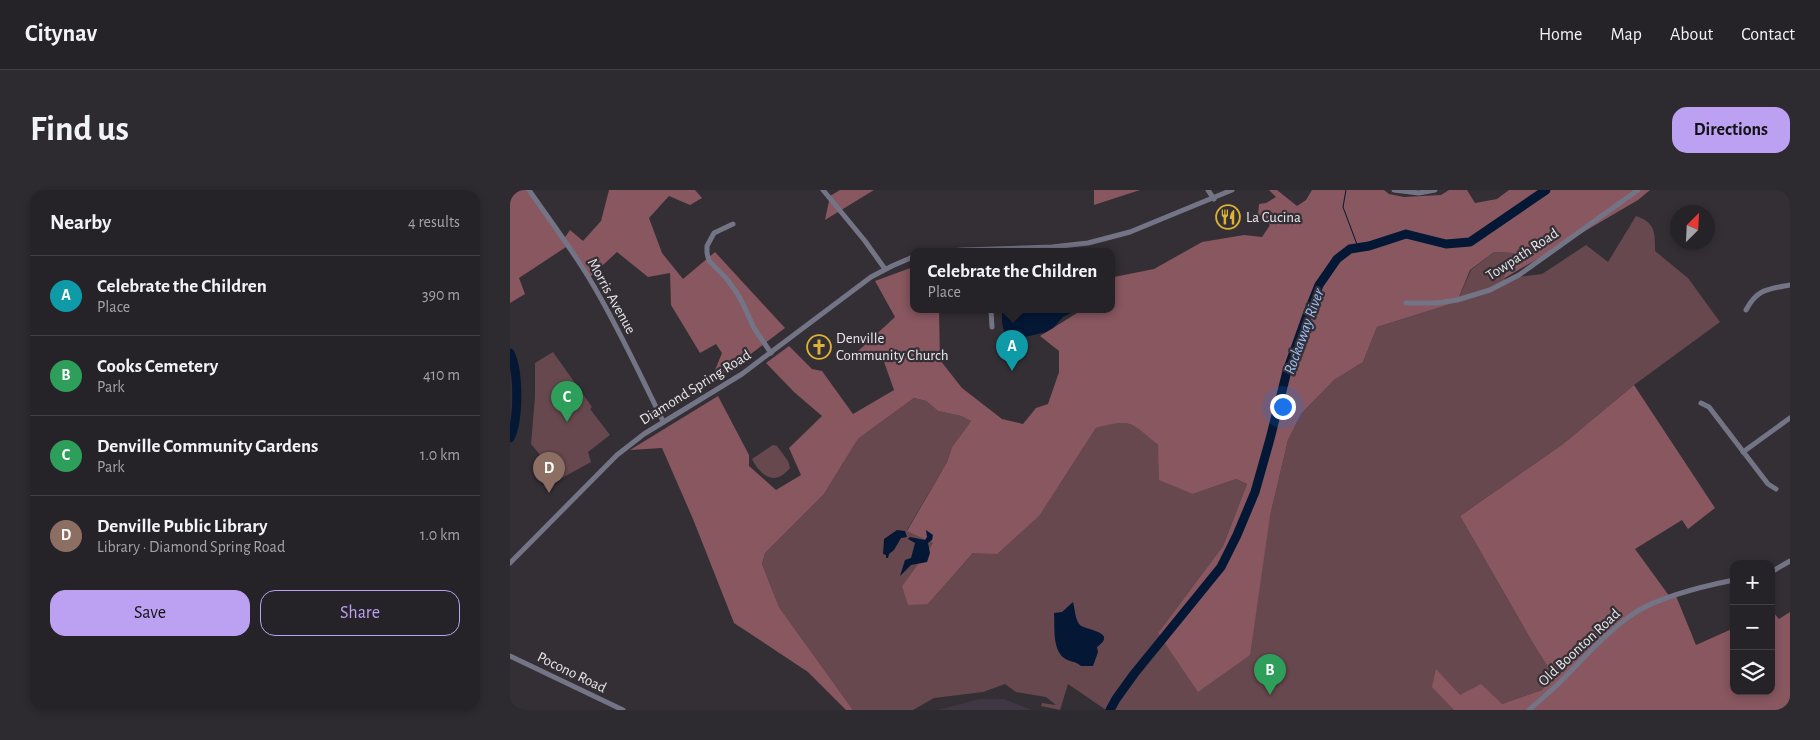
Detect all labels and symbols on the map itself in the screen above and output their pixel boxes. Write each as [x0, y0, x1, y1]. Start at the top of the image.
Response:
restaurant icon: La Cucina [1215, 204, 1241, 230]
north arrow [1670, 205, 1715, 250]
place label: La Cucina [1246, 210, 1301, 225]
street label: Towpath Road [1483, 225, 1561, 283]
street label: Morris Avenue [585, 256, 638, 337]
water label: Rockaway River [1281, 286, 1327, 376]
pin: A [996, 330, 1028, 371]
place label: Denville Community Church [836, 331, 949, 363]
church icon: Denville Community Church [806, 334, 832, 360]
street label: Diamond Spring Road [637, 347, 754, 428]
pin: C [551, 381, 583, 422]
your location [1270, 394, 1296, 420]
pin: D [533, 452, 565, 493]
street label: Old Boonton Road [1536, 606, 1623, 689]
street label: Pocono Road [535, 649, 609, 696]
pin: B [1254, 654, 1286, 695]

